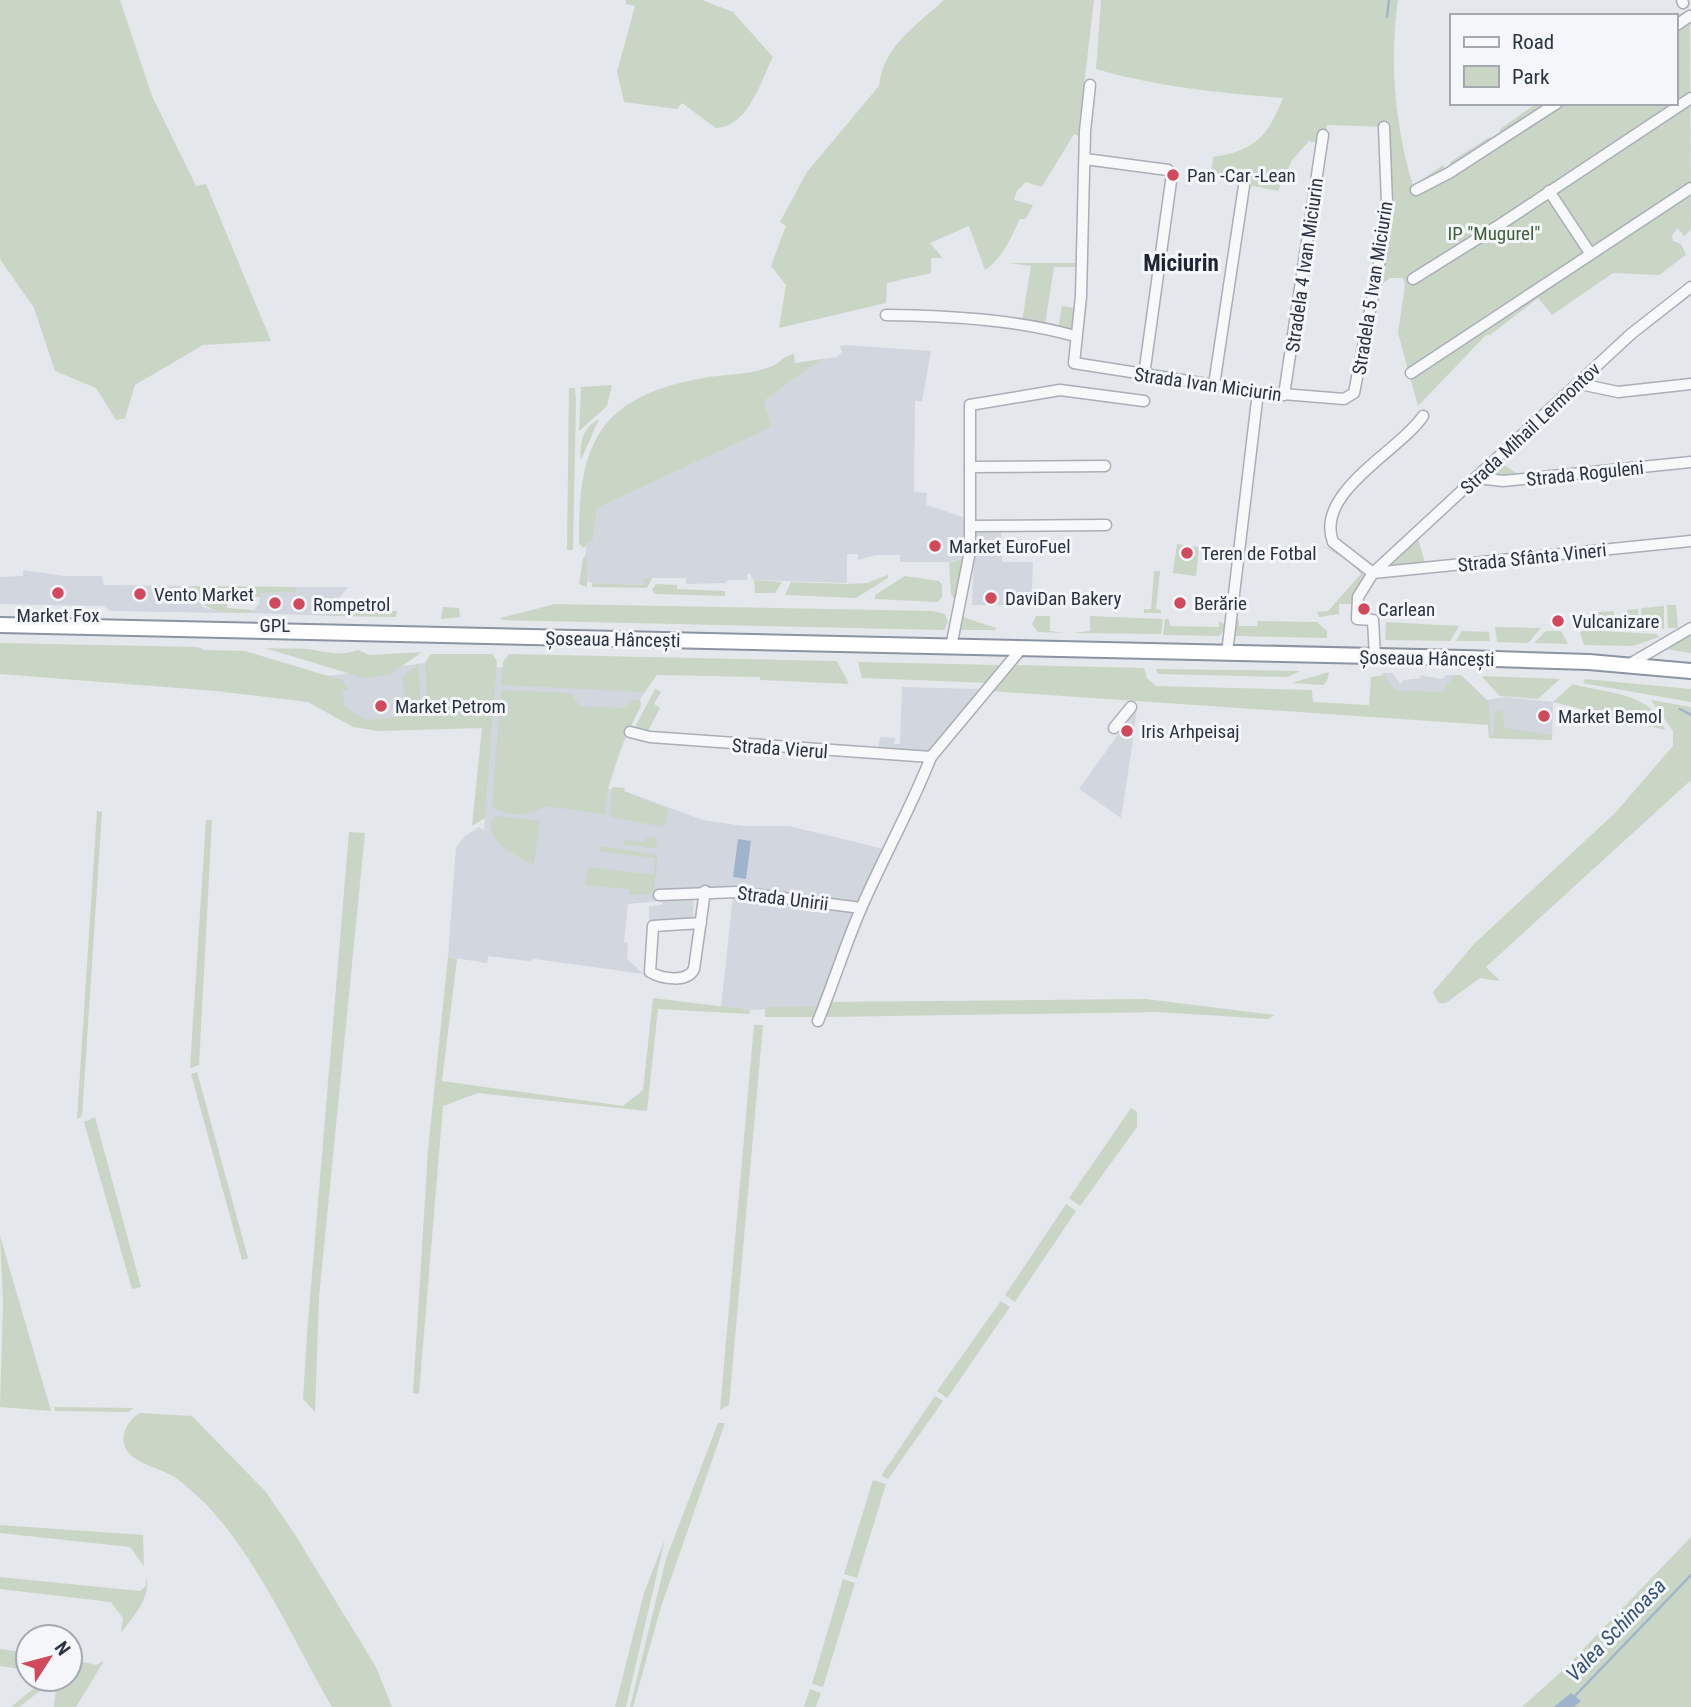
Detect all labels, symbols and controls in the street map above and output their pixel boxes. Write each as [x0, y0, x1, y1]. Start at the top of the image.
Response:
legend [1450, 14, 1677, 105]
text: Road [1512, 30, 1554, 54]
text: Park [1512, 65, 1550, 89]
place label: Pan -Car -Lean [1187, 164, 1296, 187]
marker: Pan -Car -Lean [1165, 167, 1181, 183]
street label: Stradela 4 Ivan Miciurin [1281, 176, 1328, 354]
street label: Stradela 5 Ivan Miciurin [1347, 200, 1398, 377]
park label: IP "Mugurel" [1448, 222, 1540, 245]
district label: Miciurin [1143, 250, 1219, 277]
street label: Strada Mihail Lermontov [1456, 358, 1605, 499]
street label: Strada Ivan Miciurin [1133, 363, 1283, 406]
street label: Strada Roguleni [1525, 456, 1645, 491]
place label: Market EuroFuel [949, 535, 1071, 558]
marker: Market EuroFuel [927, 538, 943, 554]
street label: Strada Sfânta Vineri [1457, 538, 1608, 577]
place label: Teren de Fotbal [1201, 542, 1317, 565]
marker: Teren de Fotbal [1179, 545, 1195, 561]
place label: Vento Market [154, 583, 254, 606]
marker: Market Fox [50, 585, 66, 601]
marker: Vento Market [132, 586, 148, 602]
place label: DaviDan Bakery [1005, 587, 1122, 610]
marker: DaviDan Bakery [983, 590, 999, 606]
place label: Berărie [1194, 592, 1247, 615]
place label: Rompetrol [313, 593, 390, 616]
marker: GPL [267, 595, 283, 611]
marker: Berărie [1172, 595, 1188, 611]
marker: Rompetrol [291, 596, 307, 612]
place label: Carlean [1378, 598, 1435, 621]
marker: Carlean [1356, 601, 1372, 617]
place label: Market Fox [16, 604, 100, 627]
place label: Vulcanizare [1572, 610, 1659, 633]
marker: Vulcanizare [1550, 613, 1566, 629]
place label: GPL [260, 614, 290, 637]
street label: Șoseaua Hâncești [545, 627, 681, 652]
street label: Șoseaua Hâncești [1359, 646, 1495, 671]
place label: Market Petrom [395, 695, 506, 718]
marker: Market Petrom [373, 698, 389, 714]
place label: Market Bemol [1558, 705, 1662, 728]
marker: Market Bemol [1536, 708, 1552, 724]
place label: Iris Arhpeisaj [1141, 720, 1240, 743]
marker: Iris Arhpeisaj [1119, 723, 1135, 739]
street label: Strada Vierul [731, 734, 829, 763]
street label: Strada Unirii [736, 881, 830, 915]
water label: Valea Schinoasa [1561, 1574, 1671, 1686]
north arrow [14, 1623, 84, 1693]
text: N [50, 1637, 75, 1660]

